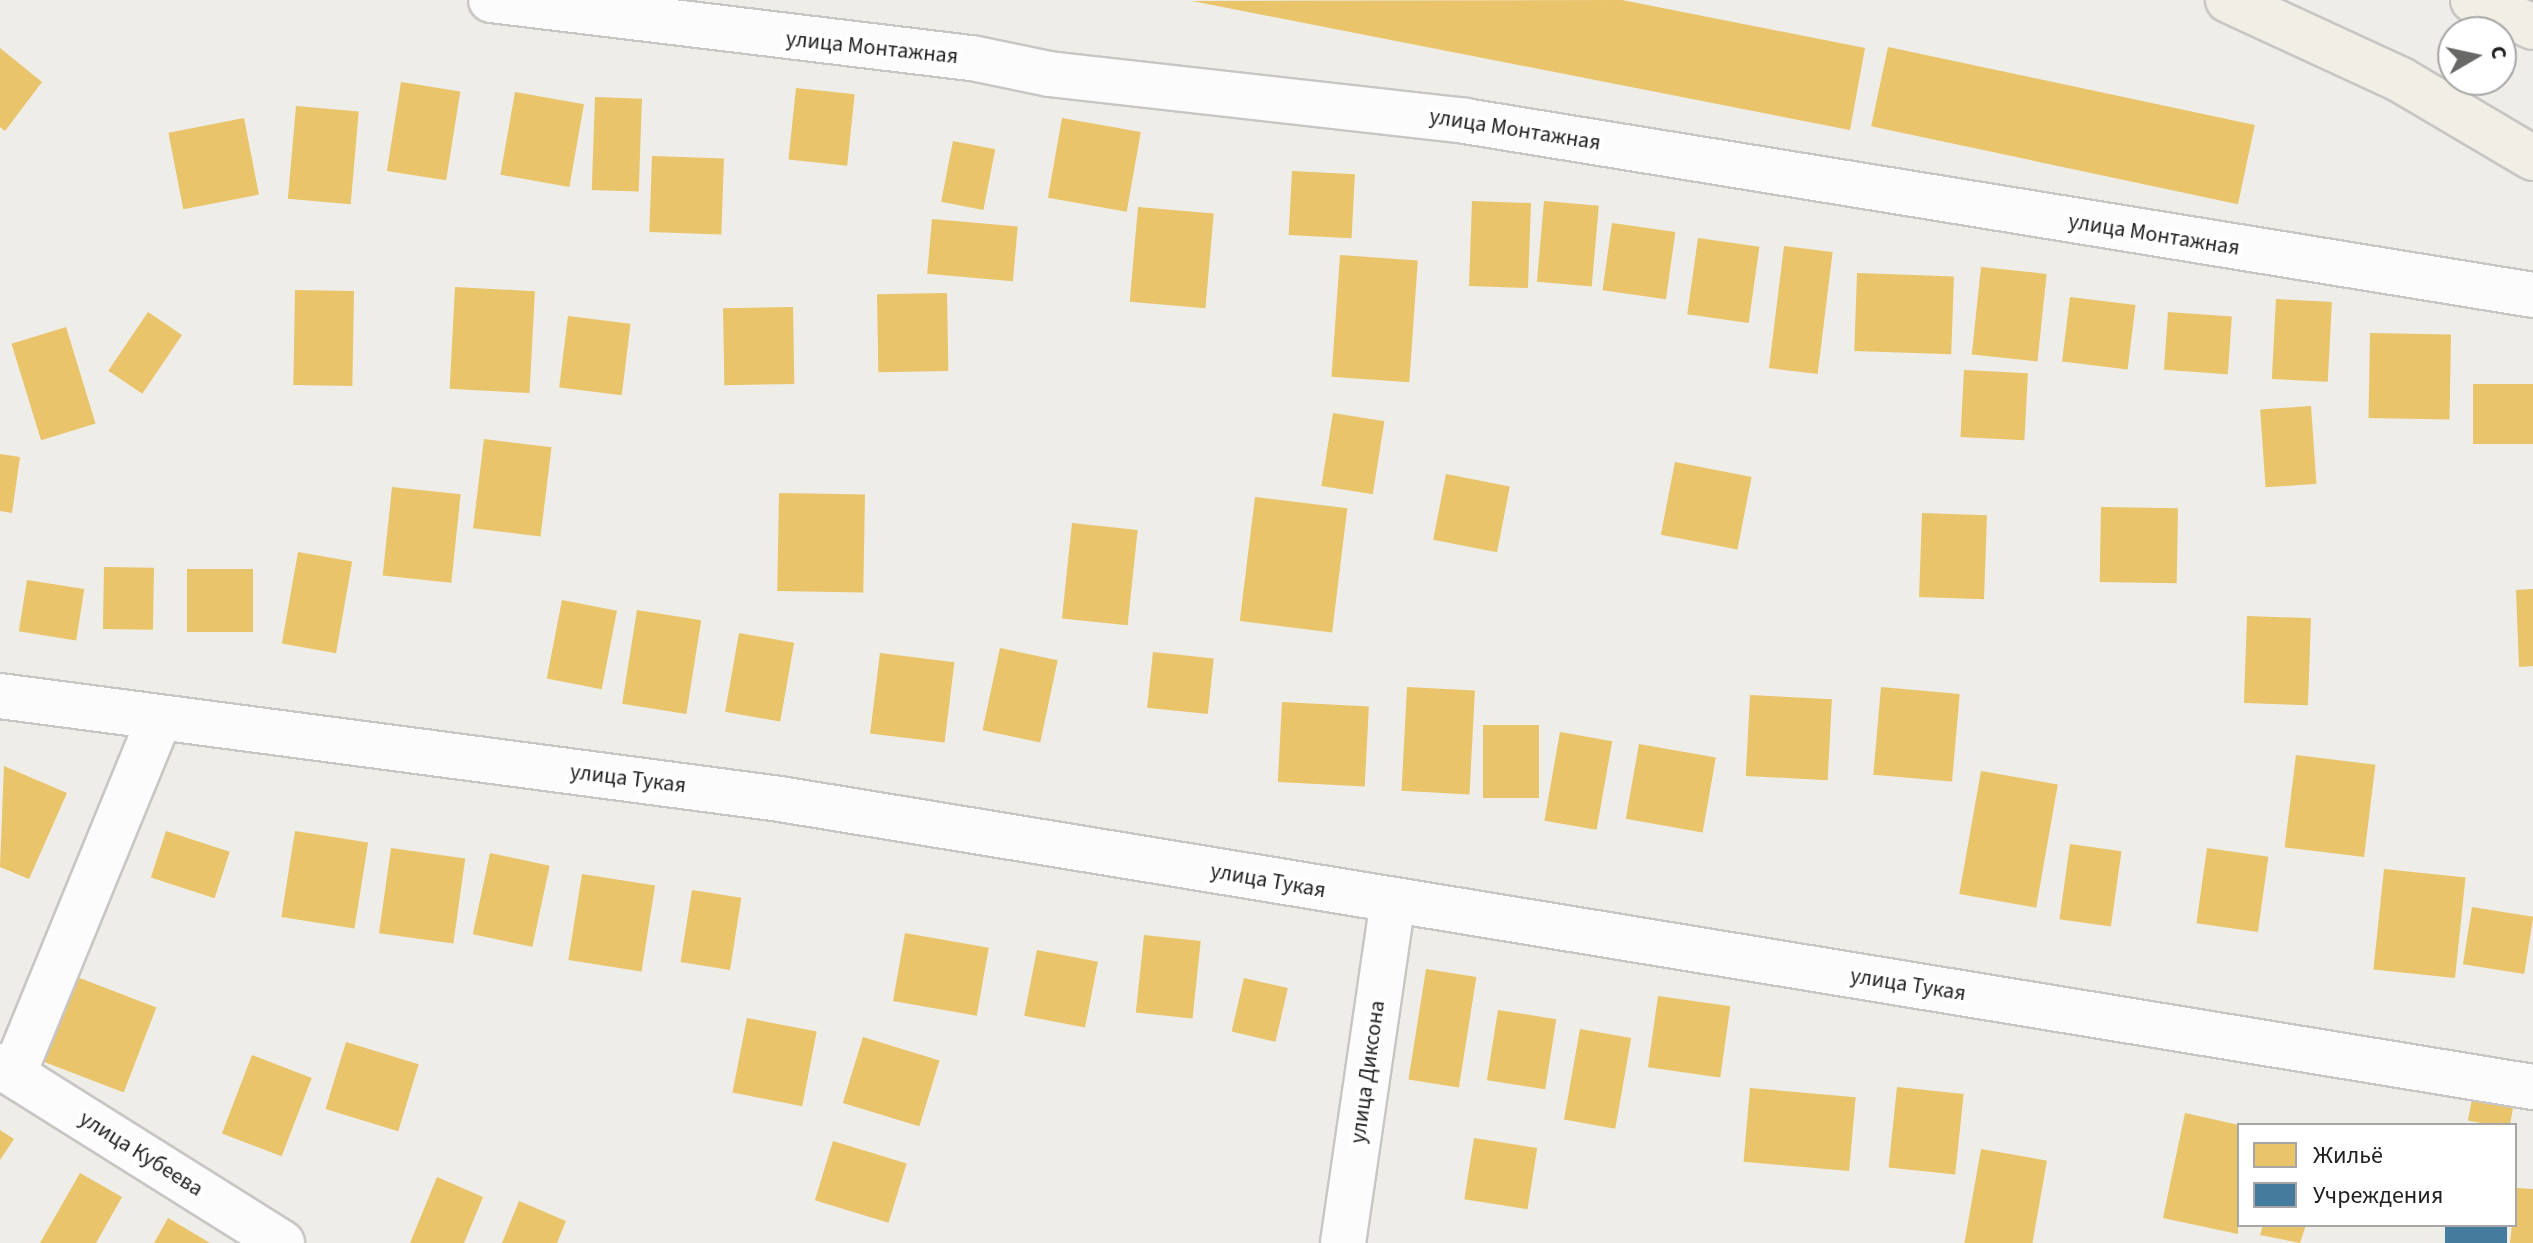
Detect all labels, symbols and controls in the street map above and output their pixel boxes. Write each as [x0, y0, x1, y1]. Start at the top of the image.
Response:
north arrow [2437, 16, 2517, 96]
street label: улица Монтажная [785, 26, 959, 70]
text: С [2482, 44, 2516, 61]
street label: улица Монтажная [1427, 103, 1603, 157]
street label: улица Монтажная [2066, 208, 2242, 262]
street label: улица Тукая [569, 759, 687, 799]
street label: улица Тукая [1208, 858, 1328, 904]
street label: улица Тукая [1848, 963, 1968, 1007]
street label: улица Диксона [1345, 999, 1391, 1145]
street label: улица Кубеева [74, 1106, 208, 1202]
legend [2237, 1123, 2517, 1227]
text: Жильё [2313, 1138, 2383, 1173]
text: Учреждения [2313, 1178, 2443, 1213]

